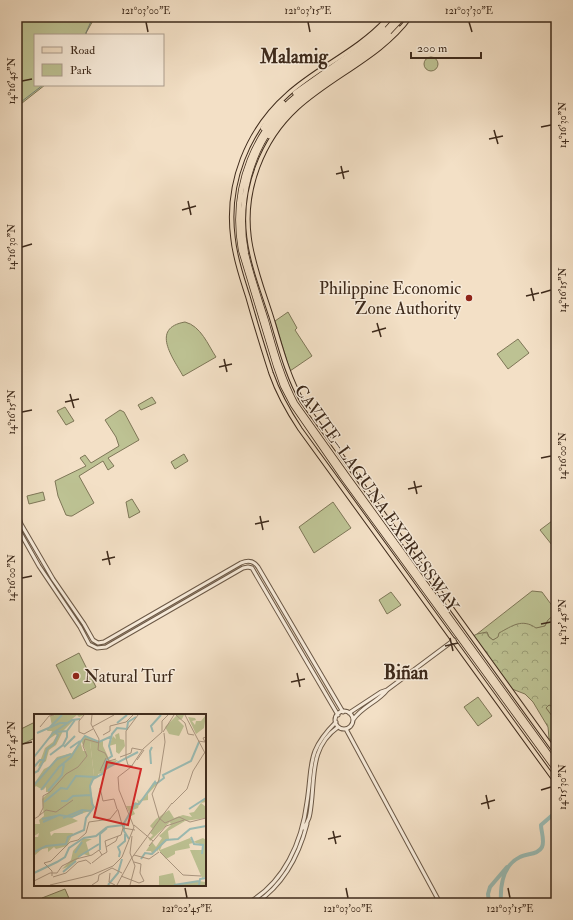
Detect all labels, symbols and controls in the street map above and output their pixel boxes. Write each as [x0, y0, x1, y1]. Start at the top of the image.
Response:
text: 121°03'00"E [121, 5, 171, 17]
text: 121°03'15"E [285, 5, 331, 17]
text: 121°03'30"E [445, 5, 493, 17]
legend [34, 34, 164, 86]
scale bar [411, 34, 481, 60]
text: 200 m [417, 41, 448, 56]
text: Road [70, 43, 95, 58]
district label: Malamig [259, 45, 329, 70]
text: 14°16'45"N [6, 58, 18, 104]
text: Park [70, 63, 92, 78]
text: 14°16'30"N [557, 102, 569, 148]
text: 14°16'30"N [6, 224, 18, 270]
text: 14°16'15"N [557, 268, 569, 312]
place label: Philippine Economic Zone Authority [319, 278, 462, 320]
marker: Philippine Economic Zone Authority [464, 293, 474, 303]
street label: CAVITE–LAGUNA EXPRESSWAY [290, 381, 464, 616]
text: 14°16'15"N [6, 390, 18, 434]
text: 14°16'00"N [557, 432, 569, 480]
text: 14°16'00"N [6, 554, 18, 602]
text: 14°15'45"N [557, 599, 569, 645]
district label: Biñan [384, 661, 429, 685]
place label: Natural Turf [84, 666, 175, 687]
marker: Natural Turf [71, 671, 81, 681]
inset map [34, 714, 206, 886]
text: 14°15'45"N [6, 721, 18, 767]
text: 14°15'30"N [557, 764, 569, 810]
text: 121°02'45"E [162, 903, 212, 915]
text: 121°03'00"E [323, 903, 373, 915]
text: 121°03'15"E [487, 903, 533, 915]

